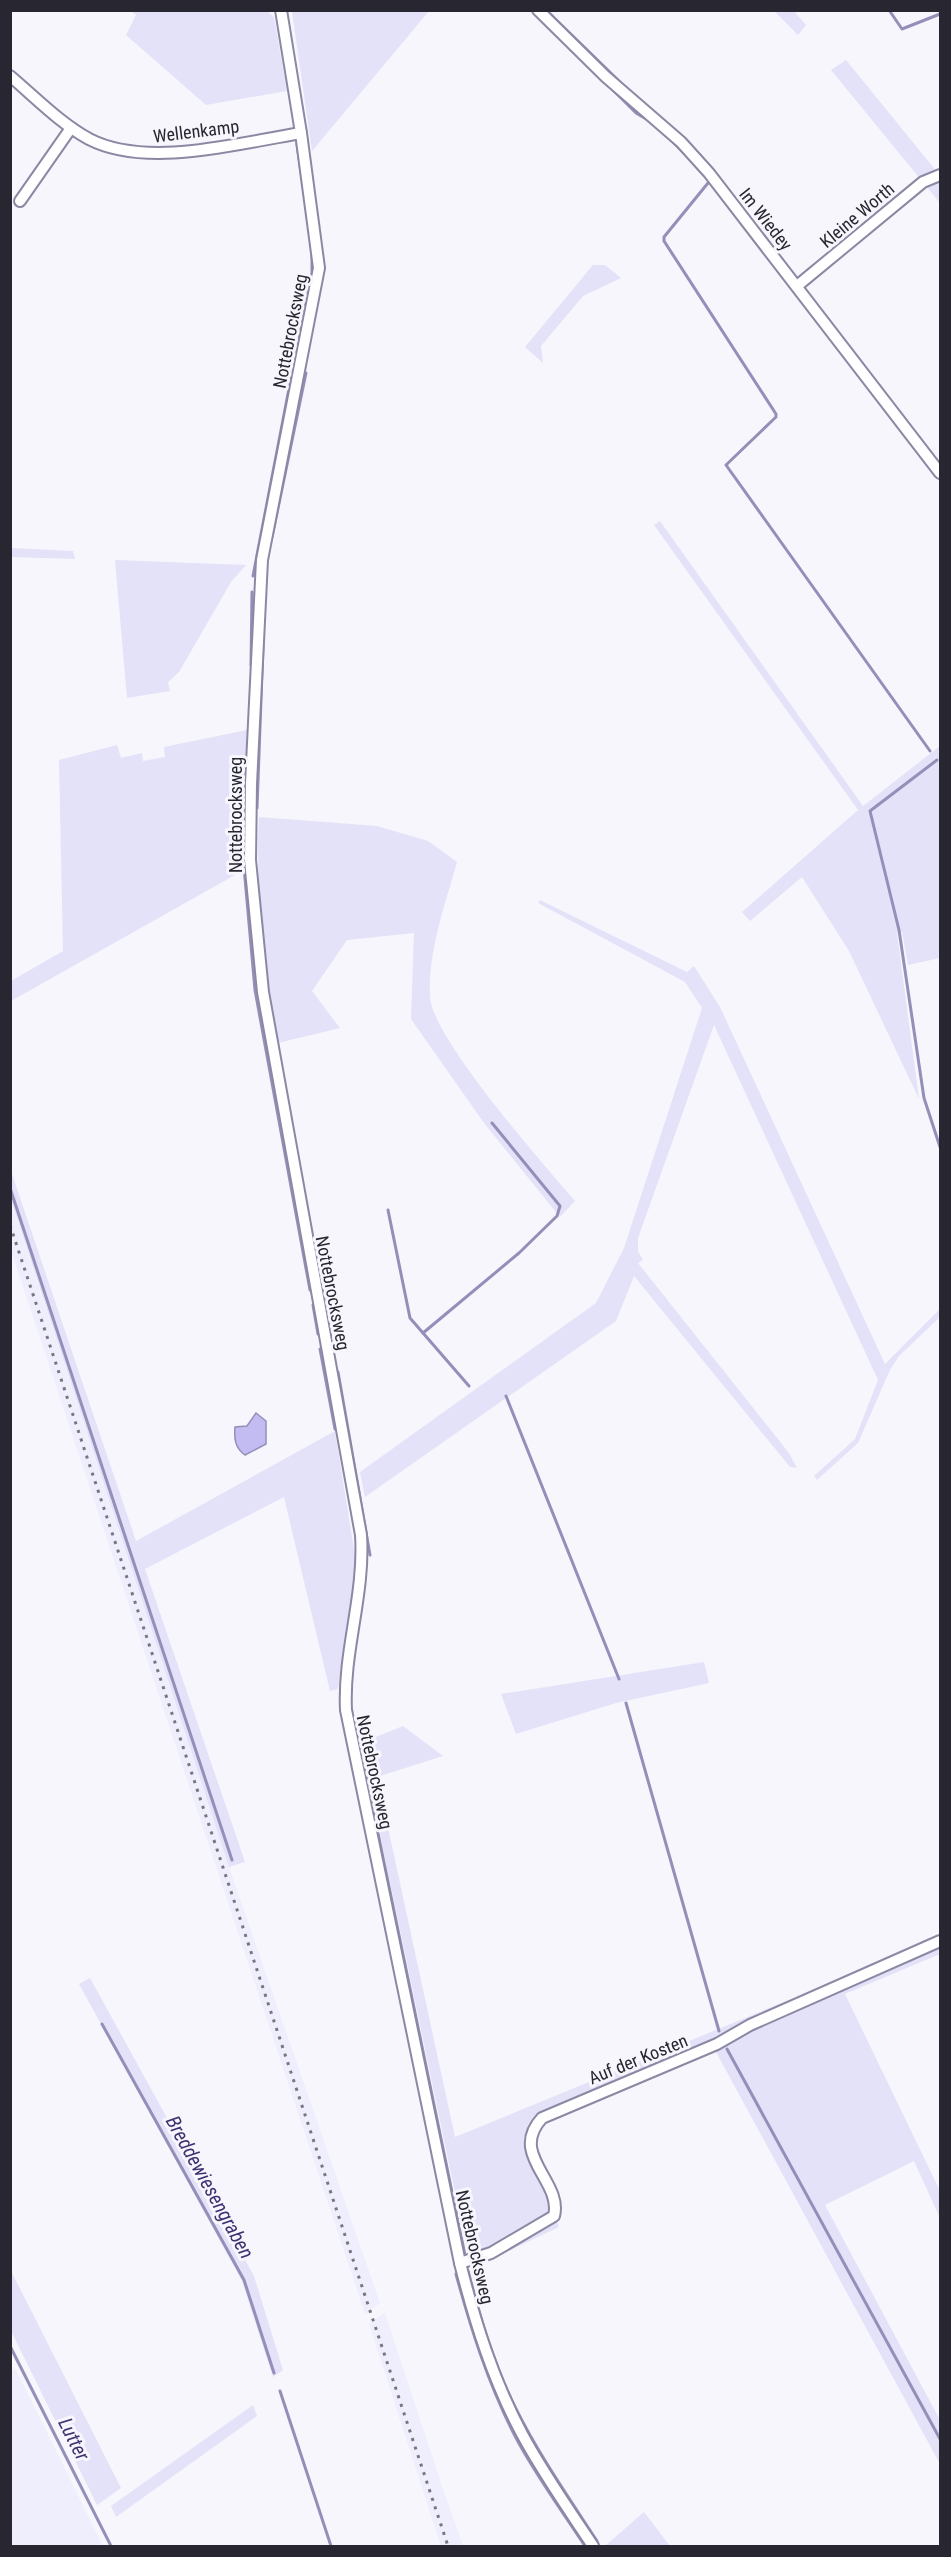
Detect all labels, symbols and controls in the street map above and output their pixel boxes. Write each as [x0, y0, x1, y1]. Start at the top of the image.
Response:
street label: Wellenkamp [152, 115, 240, 147]
street label: Kleine Worth [816, 178, 898, 252]
street label: Im Wiedey [735, 184, 797, 255]
street label: Nottebrocksweg [269, 272, 311, 390]
street label: Nottebrocksweg [225, 757, 246, 873]
street label: Nottebrocksweg [312, 1234, 354, 1352]
street label: Nottebrocksweg [353, 1713, 397, 1831]
street label: Auf der Kosten [585, 2030, 691, 2088]
water label: Breddewiesengraben [161, 2111, 259, 2263]
street label: Nottebrocksweg [452, 2188, 498, 2306]
water label: Lutter [53, 2414, 95, 2465]

